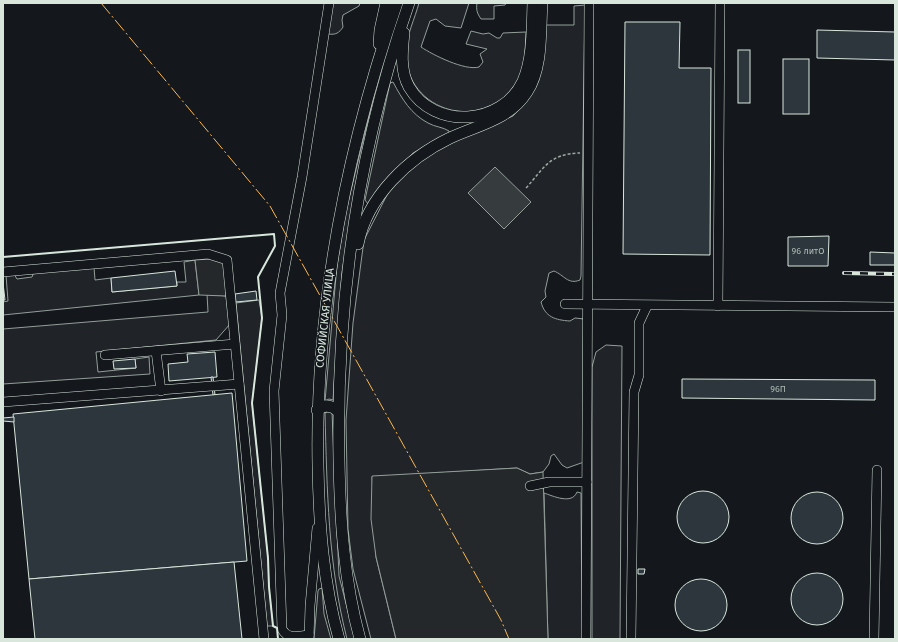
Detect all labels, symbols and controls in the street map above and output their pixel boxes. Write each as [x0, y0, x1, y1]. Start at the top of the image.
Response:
house number: 96 литО [792, 246, 824, 256]
street label: СОФИЙСКАЯ УЛИЦА [313, 267, 337, 368]
house number: 96П [770, 384, 786, 394]

